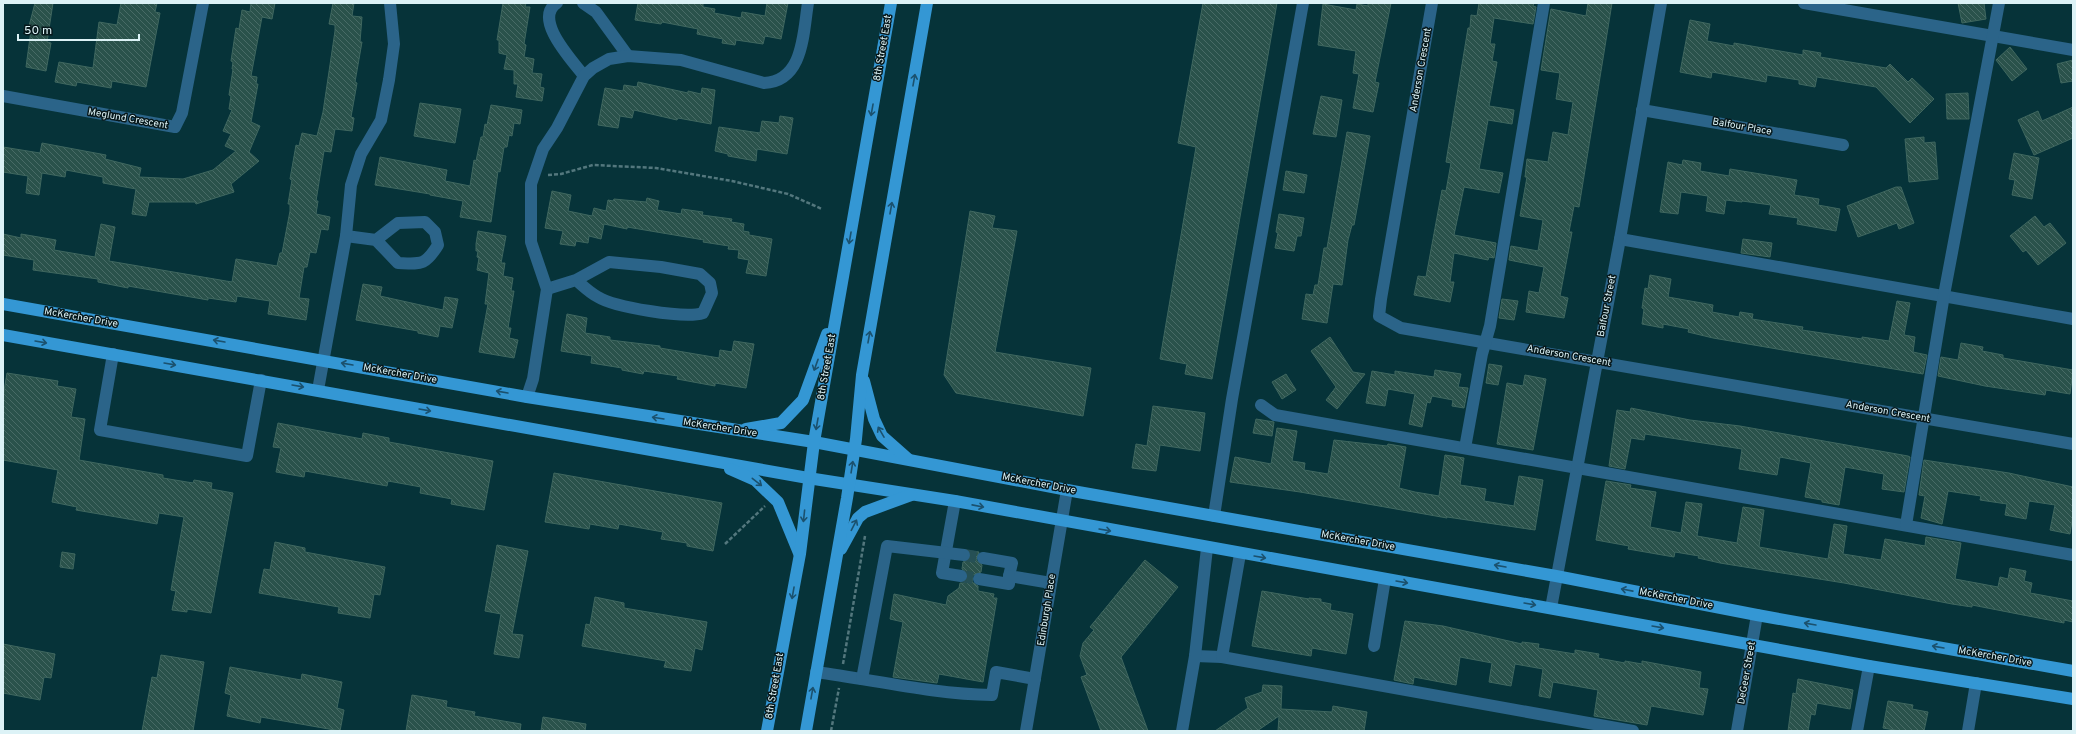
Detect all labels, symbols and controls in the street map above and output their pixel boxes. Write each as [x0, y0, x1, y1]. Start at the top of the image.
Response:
street label: 8th Street East [871, 14, 895, 82]
scale bar [18, 16, 139, 42]
text: 50 m [24, 23, 52, 39]
street label: Anderson Crescent [1407, 27, 1435, 113]
one-way arrow [910, 74, 918, 87]
one-way arrow [868, 103, 876, 116]
street label: Meglund Crescent [87, 106, 169, 132]
street label: Balfour Place [1711, 115, 1773, 139]
one-way arrow [887, 202, 895, 215]
one-way arrow [846, 232, 854, 245]
street label: Balfour Street [1595, 274, 1619, 338]
street label: McKercher Drive [43, 305, 119, 331]
one-way arrow [865, 330, 873, 343]
street label: 8th Street East [815, 333, 839, 401]
one-way arrow [213, 337, 226, 345]
one-way arrow [35, 338, 48, 346]
street label: Anderson Crescent [1526, 342, 1612, 370]
one-way arrow [812, 359, 819, 372]
one-way arrow [163, 360, 176, 368]
one-way arrow [341, 360, 354, 368]
street label: McKercher Drive [362, 361, 438, 387]
one-way arrow [291, 383, 304, 391]
one-way arrow [496, 388, 509, 396]
street label: Anderson Crescent [1845, 398, 1931, 426]
one-way arrow [419, 406, 432, 414]
one-way arrow [652, 414, 665, 422]
street label: McKercher Drive [682, 416, 758, 440]
one-way arrow [813, 417, 821, 430]
one-way arrow [877, 426, 884, 438]
one-way arrow [848, 461, 856, 474]
street label: McKercher Drive [1001, 470, 1077, 498]
one-way arrow [751, 478, 762, 487]
one-way arrow [971, 502, 984, 510]
one-way arrow [800, 509, 808, 522]
one-way arrow [851, 519, 858, 531]
one-way arrow [1098, 526, 1111, 534]
street label: McKercher Drive [1320, 528, 1396, 554]
one-way arrow [1253, 553, 1266, 561]
one-way arrow [1493, 562, 1506, 570]
street label: Edinburgh Place [1035, 573, 1059, 647]
one-way arrow [1395, 578, 1408, 586]
one-way arrow [1621, 585, 1634, 593]
street label: McKercher Drive [1638, 585, 1714, 613]
one-way arrow [788, 586, 796, 599]
one-way arrow [1523, 600, 1536, 608]
one-way arrow [1804, 620, 1817, 628]
one-way arrow [1651, 624, 1664, 632]
street label: DeGeer Street [1735, 640, 1759, 705]
one-way arrow [1932, 643, 1945, 651]
street label: McKercher Drive [1957, 644, 2033, 670]
street label: 8th Street East [763, 652, 787, 720]
one-way arrow [809, 687, 817, 700]

